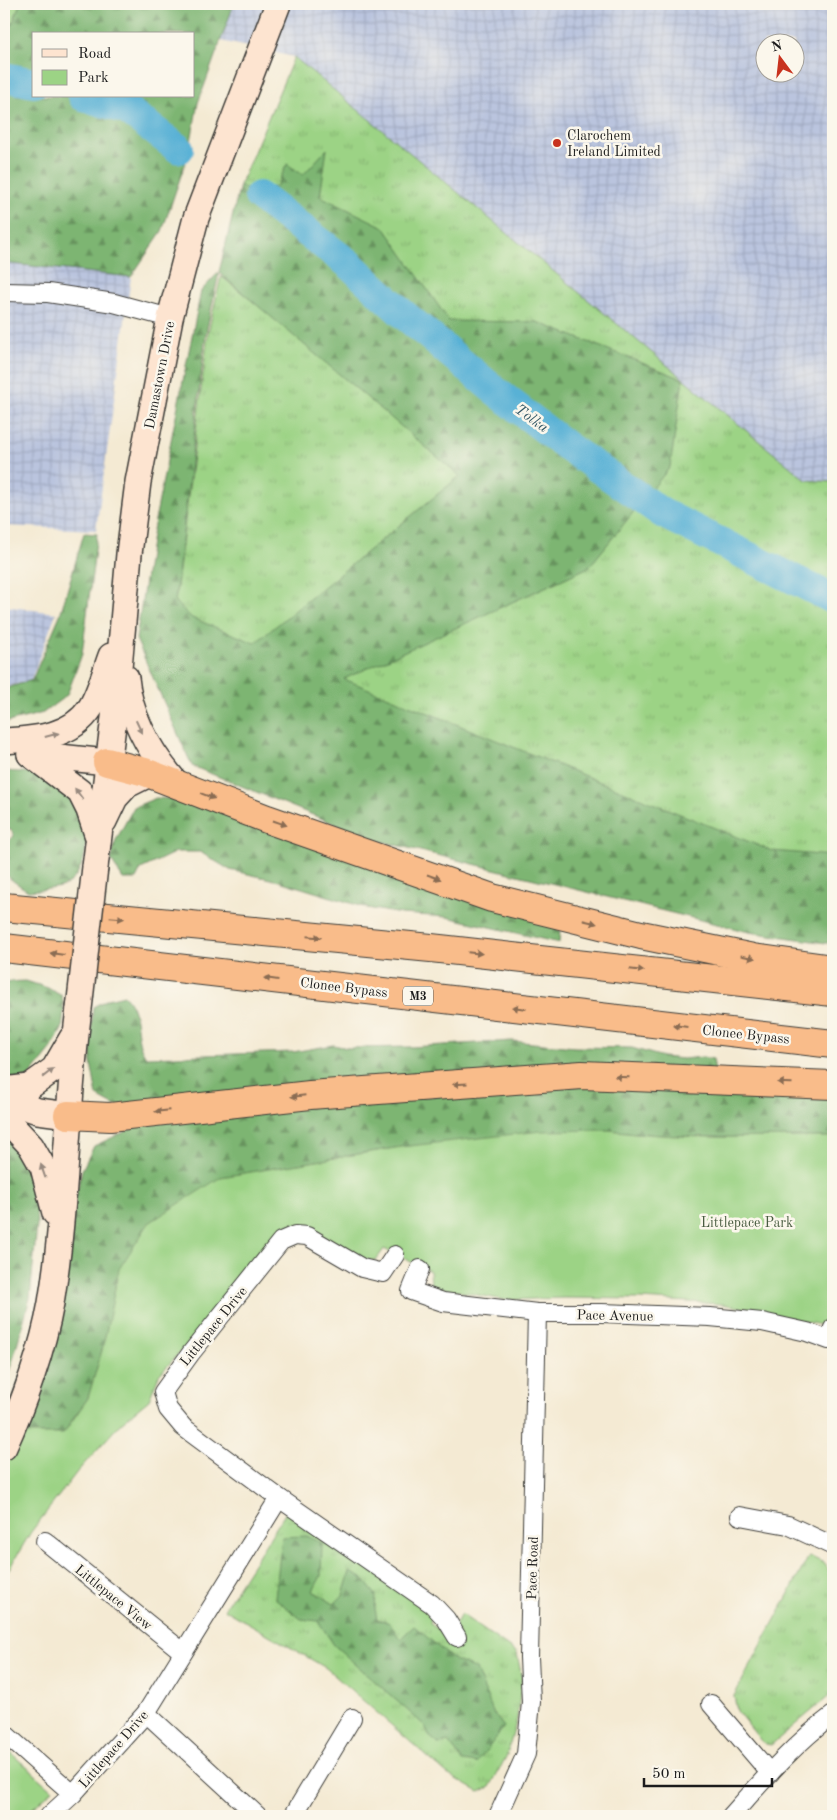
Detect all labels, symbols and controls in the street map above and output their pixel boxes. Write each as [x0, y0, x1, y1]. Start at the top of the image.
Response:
legend [32, 32, 195, 98]
north arrow [754, 32, 804, 82]
text: N [770, 38, 784, 55]
text: Road [78, 47, 112, 62]
text: Park [78, 71, 109, 86]
place label: Clarochem Ireland Limited [567, 129, 661, 159]
marker: Clarochem Ireland Limited [551, 137, 563, 149]
street label: Damastown Drive [143, 320, 177, 430]
water label: Tolka [512, 402, 551, 436]
one-way arrow [135, 720, 143, 734]
one-way arrow [44, 730, 59, 738]
one-way arrow [74, 787, 84, 801]
one-way arrow [201, 793, 216, 801]
one-way arrow [273, 820, 288, 828]
one-way arrow [426, 874, 441, 881]
one-way arrow [109, 914, 125, 922]
one-way arrow [582, 919, 597, 927]
one-way arrow [306, 933, 322, 941]
one-way arrow [468, 949, 484, 957]
one-way arrow [49, 950, 65, 958]
one-way arrow [741, 954, 757, 962]
one-way arrow [629, 966, 645, 974]
one-way arrow [262, 975, 278, 983]
street label: Clonee Bypass [299, 976, 388, 1000]
road number: M3 [403, 986, 433, 1006]
one-way arrow [511, 1004, 527, 1012]
one-way arrow [672, 1022, 688, 1030]
street label: Clonee Bypass [701, 1023, 790, 1047]
one-way arrow [41, 1068, 54, 1079]
one-way arrow [614, 1073, 630, 1081]
one-way arrow [776, 1079, 792, 1087]
one-way arrow [452, 1081, 468, 1089]
one-way arrow [290, 1092, 306, 1100]
one-way arrow [153, 1107, 169, 1115]
one-way arrow [39, 1163, 47, 1178]
park label: Littlepace Park [701, 1216, 793, 1230]
street label: Littlepace Drive [178, 1284, 250, 1369]
street label: Pace Avenue [576, 1308, 653, 1324]
street label: Pace Road [525, 1536, 541, 1600]
street label: Littlepace View [72, 1562, 155, 1633]
street label: Littlepace Drive [77, 1708, 151, 1791]
scale bar [644, 1755, 772, 1787]
text: 50 m [652, 1767, 686, 1782]

